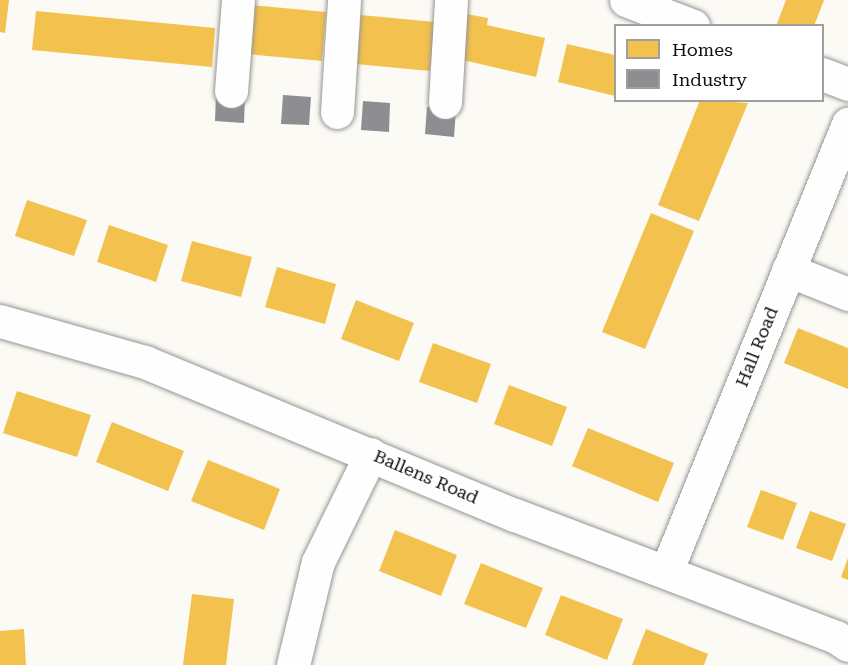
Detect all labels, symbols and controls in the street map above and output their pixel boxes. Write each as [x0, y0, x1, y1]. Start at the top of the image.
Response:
legend [614, 24, 824, 102]
text: Homes [672, 39, 733, 60]
text: Industry [672, 69, 747, 90]
street label: Hall Road [731, 304, 783, 390]
street label: Ballens Road [370, 445, 482, 509]

